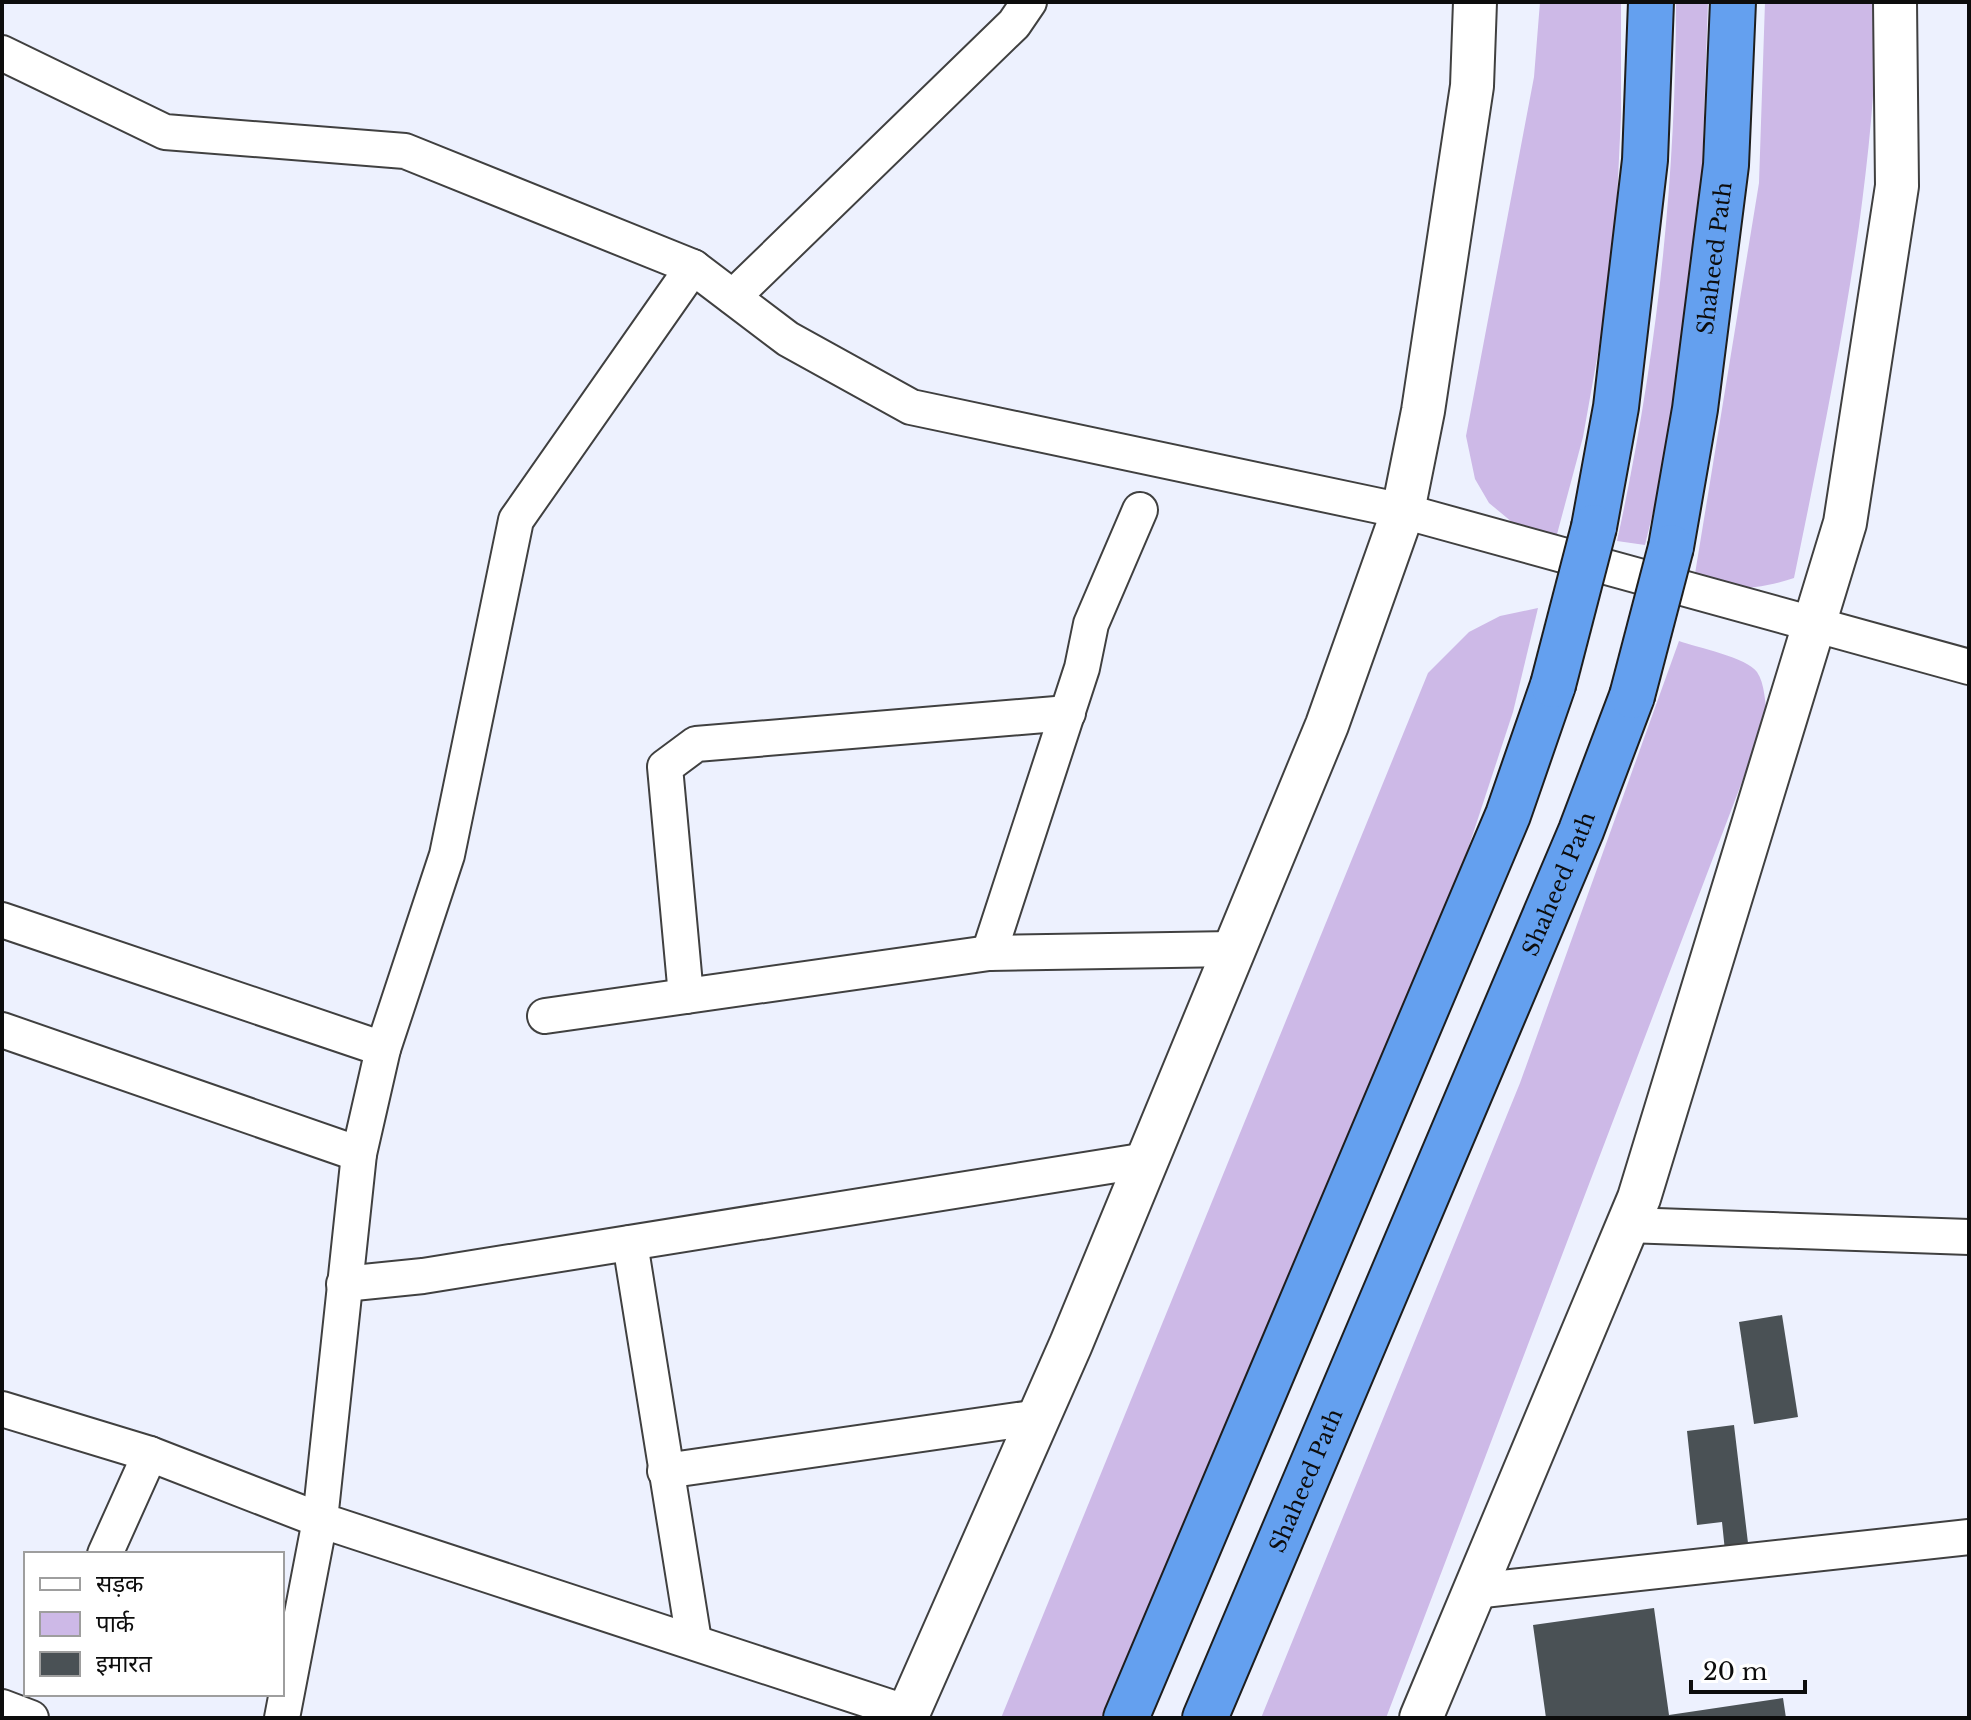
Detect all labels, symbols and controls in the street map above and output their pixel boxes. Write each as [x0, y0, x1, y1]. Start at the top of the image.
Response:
street label: Shaheed Path [1691, 180, 1737, 336]
street label: Shaheed Path [1516, 808, 1600, 960]
street label: Shaheed Path [1263, 1404, 1348, 1556]
legend [24, 1552, 284, 1696]
text: सड़क [96, 1569, 144, 1598]
text: पार्क [96, 1609, 135, 1638]
scale bar [1691, 1644, 1805, 1694]
text: इमारत [96, 1649, 153, 1678]
text: 20 m [1703, 1657, 1768, 1686]

